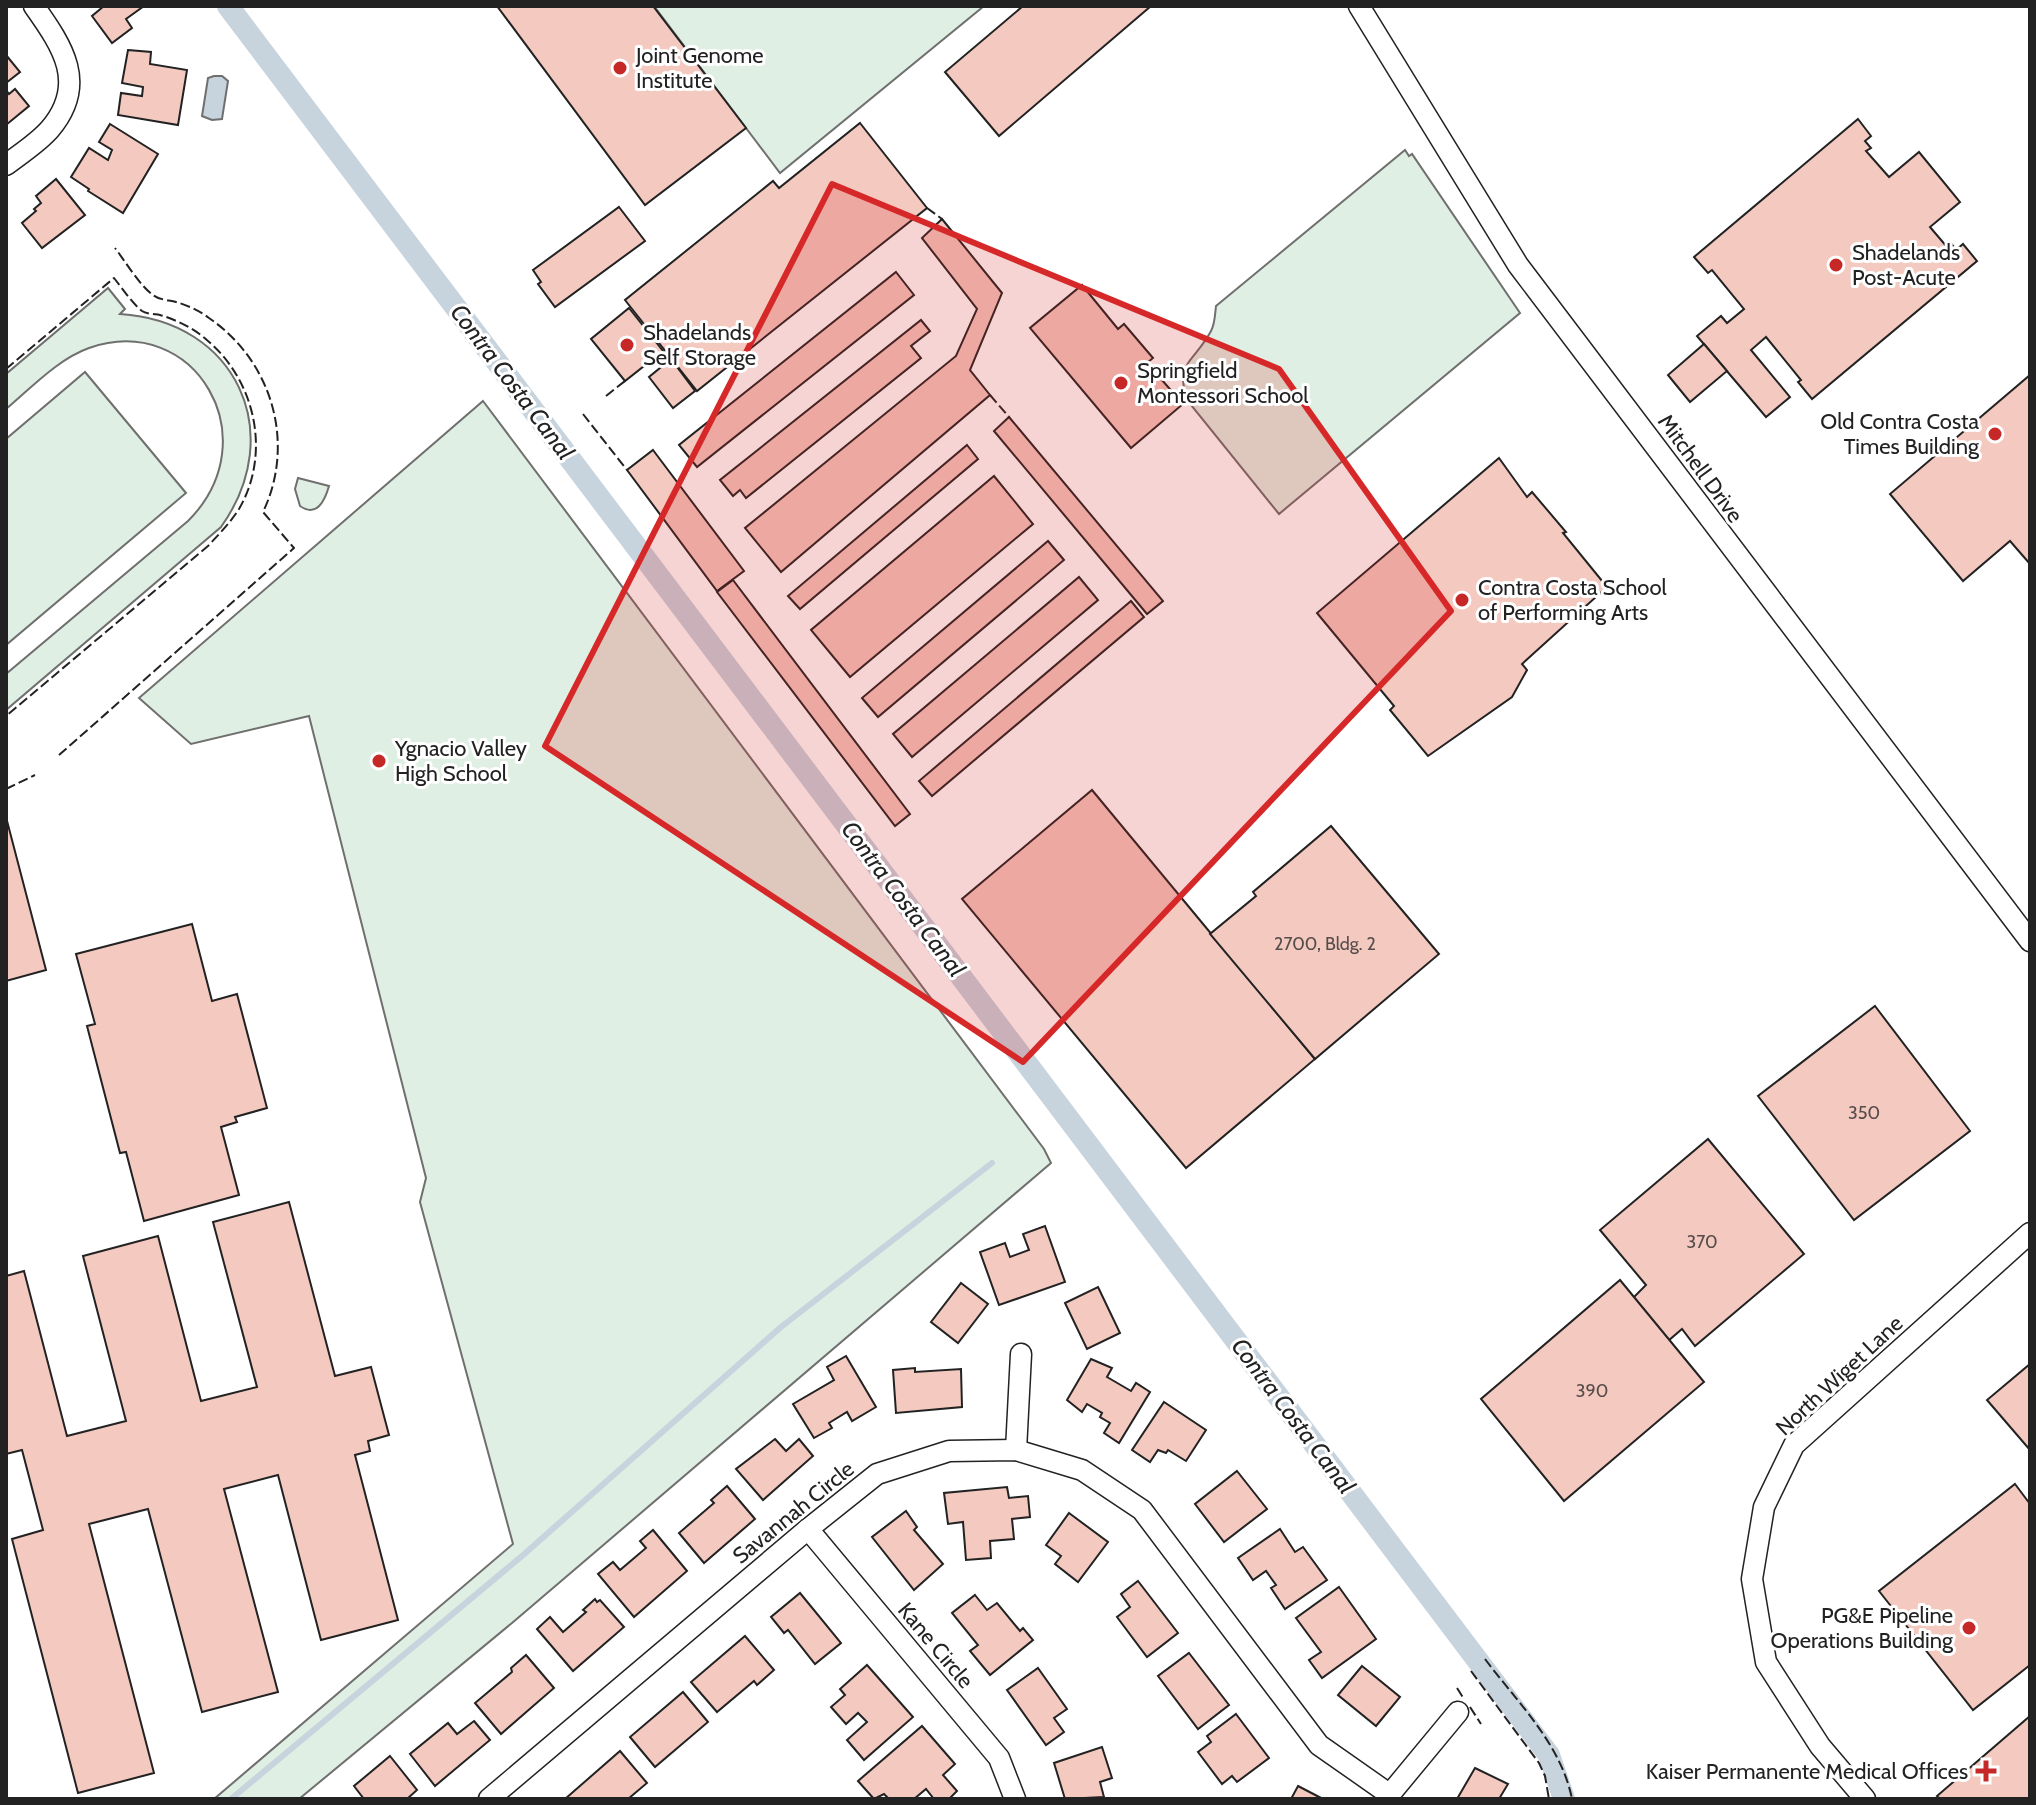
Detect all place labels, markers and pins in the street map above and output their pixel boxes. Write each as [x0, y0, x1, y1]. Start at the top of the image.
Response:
place label: Joint Genome Institute [635, 42, 763, 94]
marker: Joint Genome Institute [611, 59, 629, 77]
place label: Shadelands Post-Acute [1852, 239, 1960, 291]
marker: Shadelands Post-Acute [1827, 256, 1845, 274]
place label: Shadelands Self Storage [643, 319, 756, 371]
marker: Shadelands Self Storage [618, 336, 636, 354]
place label: Springfield Montessori School [1137, 357, 1309, 409]
marker: Springfield Montessori School [1112, 374, 1130, 392]
place label: Old Contra Costa Times Building [1820, 408, 1980, 460]
marker: Old Contra Costa Times Building [1986, 425, 2004, 443]
place label: Contra Costa School of Performing Arts [1478, 574, 1668, 626]
marker: Contra Costa School of Performing Arts [1453, 591, 1471, 609]
place label: Ygnacio Valley High School [394, 735, 527, 787]
marker: Ygnacio Valley High School [370, 752, 388, 770]
place label: PG&E Pipeline Operations Building [1771, 1602, 1954, 1654]
marker: PG&E Pipeline Operations Building [1960, 1619, 1978, 1637]
place label: Kaiser Permanente Medical Offices [1646, 1758, 1968, 1785]
marker: Kaiser Permanente Medical Offices [1975, 1760, 1997, 1782]

